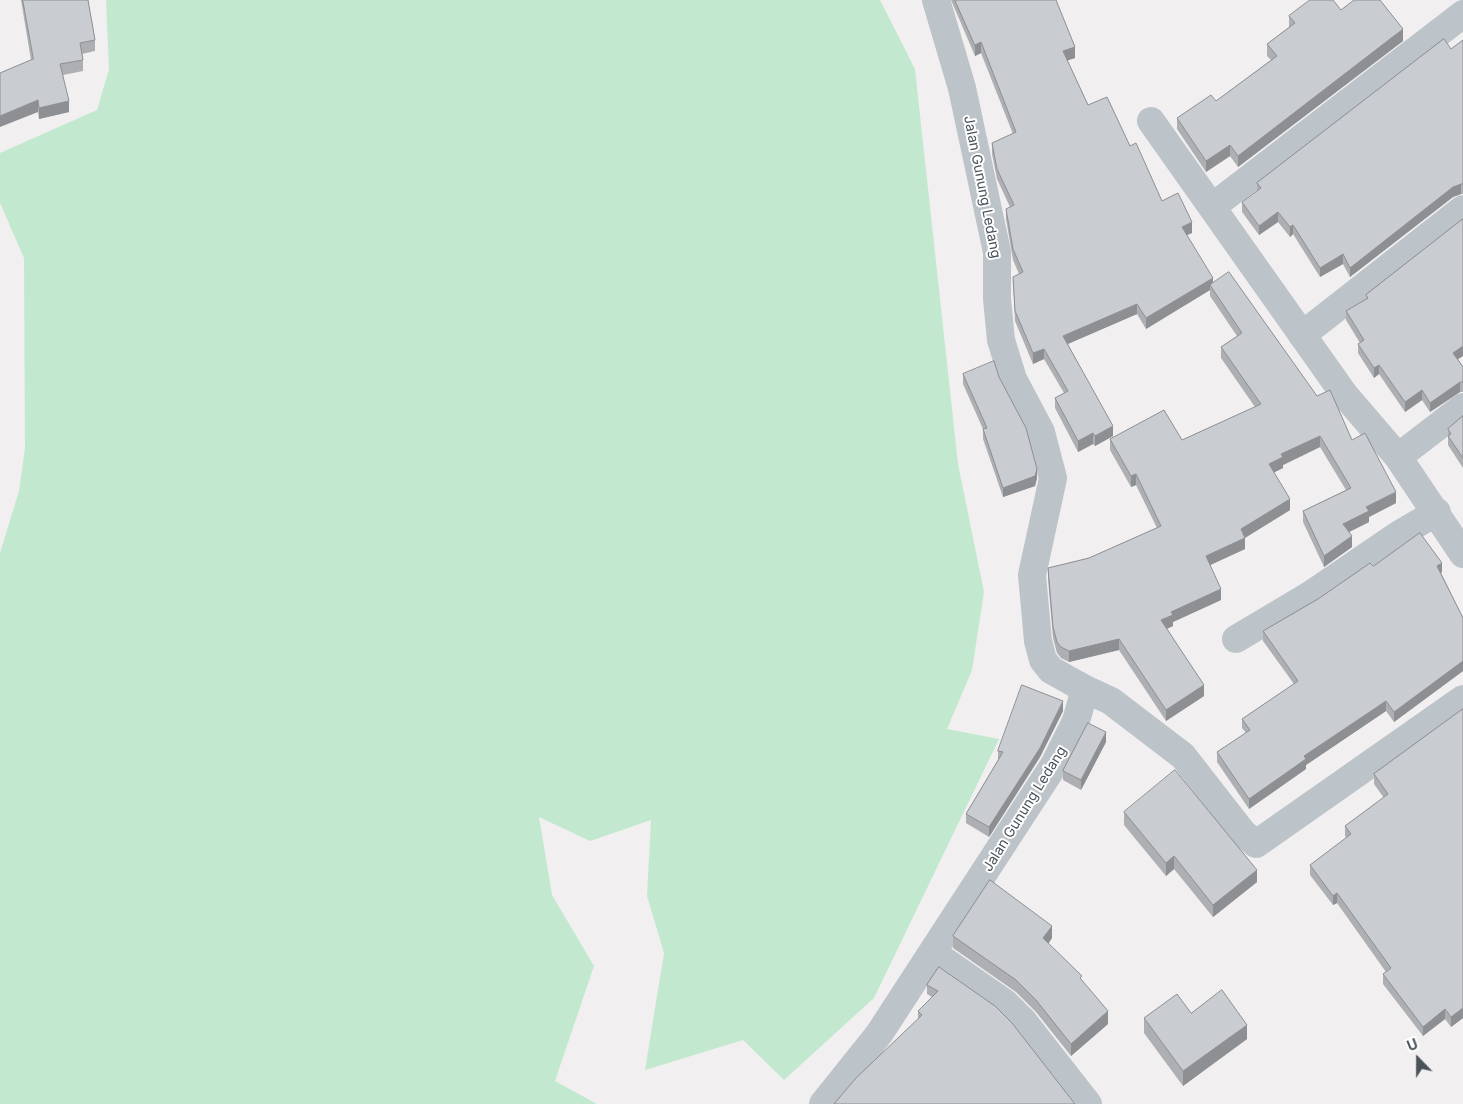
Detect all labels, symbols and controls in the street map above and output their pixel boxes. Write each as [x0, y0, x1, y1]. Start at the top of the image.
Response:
street label: Jalan Gunung Ledang [960, 114, 1004, 260]
street label: Jalan Gunung Ledang [980, 743, 1070, 875]
north arrow [1393, 1034, 1443, 1084]
text: U [1404, 1035, 1420, 1054]

